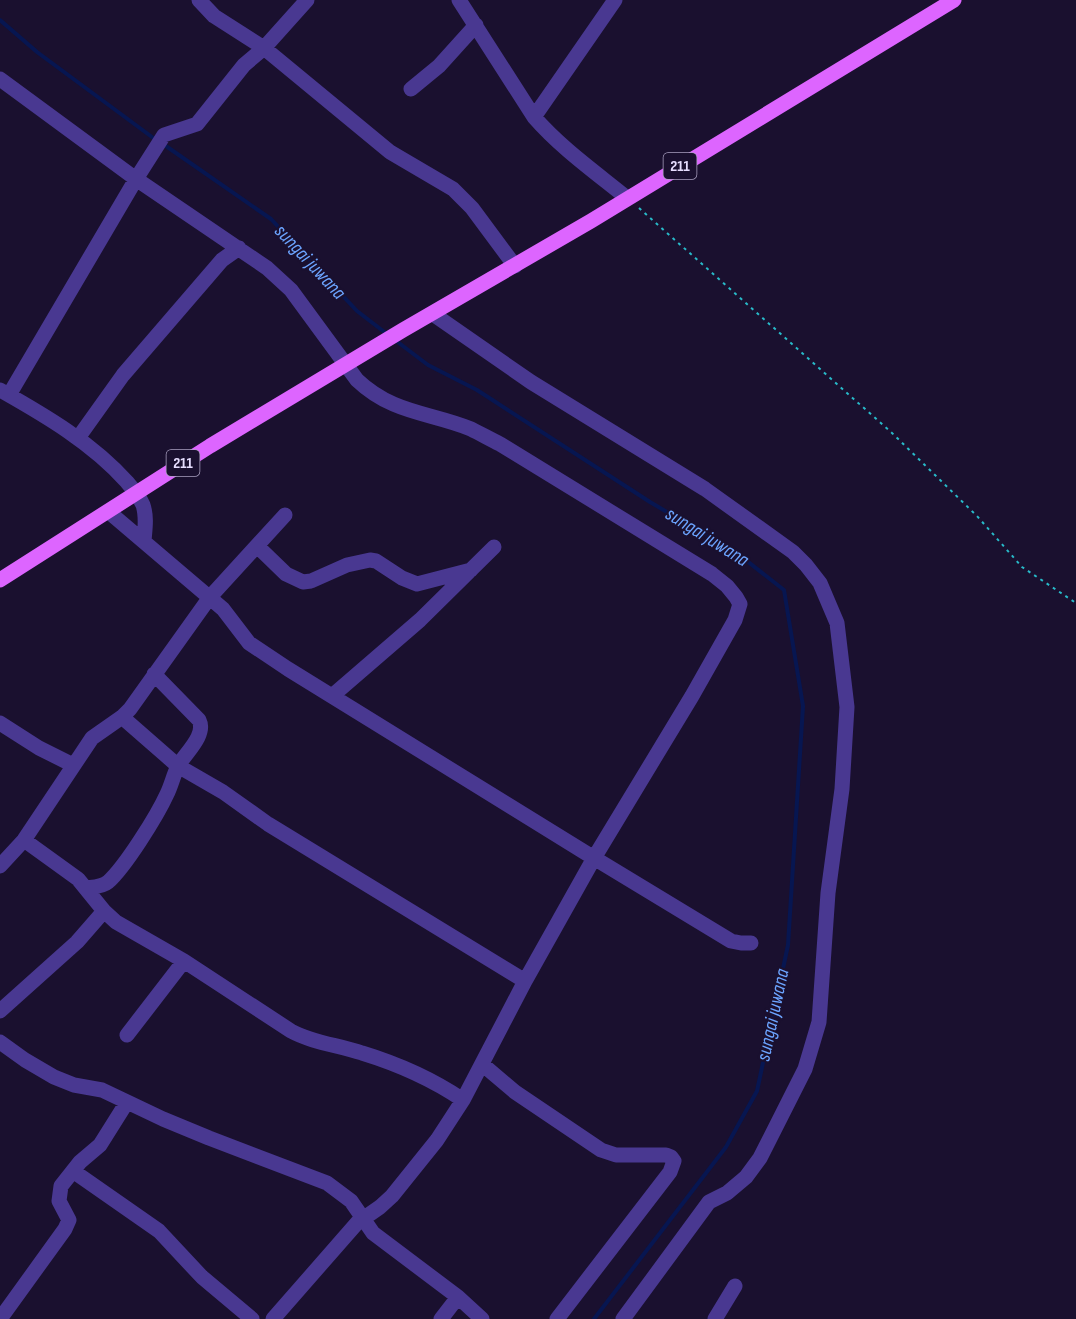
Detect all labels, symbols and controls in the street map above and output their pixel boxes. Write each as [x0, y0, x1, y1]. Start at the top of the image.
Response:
road number: 211 [664, 153, 696, 179]
water label: sungai juwana [269, 219, 351, 305]
road number: 211 [166, 450, 200, 476]
water label: sungai juwana [661, 502, 753, 572]
water label: sungai juwana [752, 967, 794, 1063]

